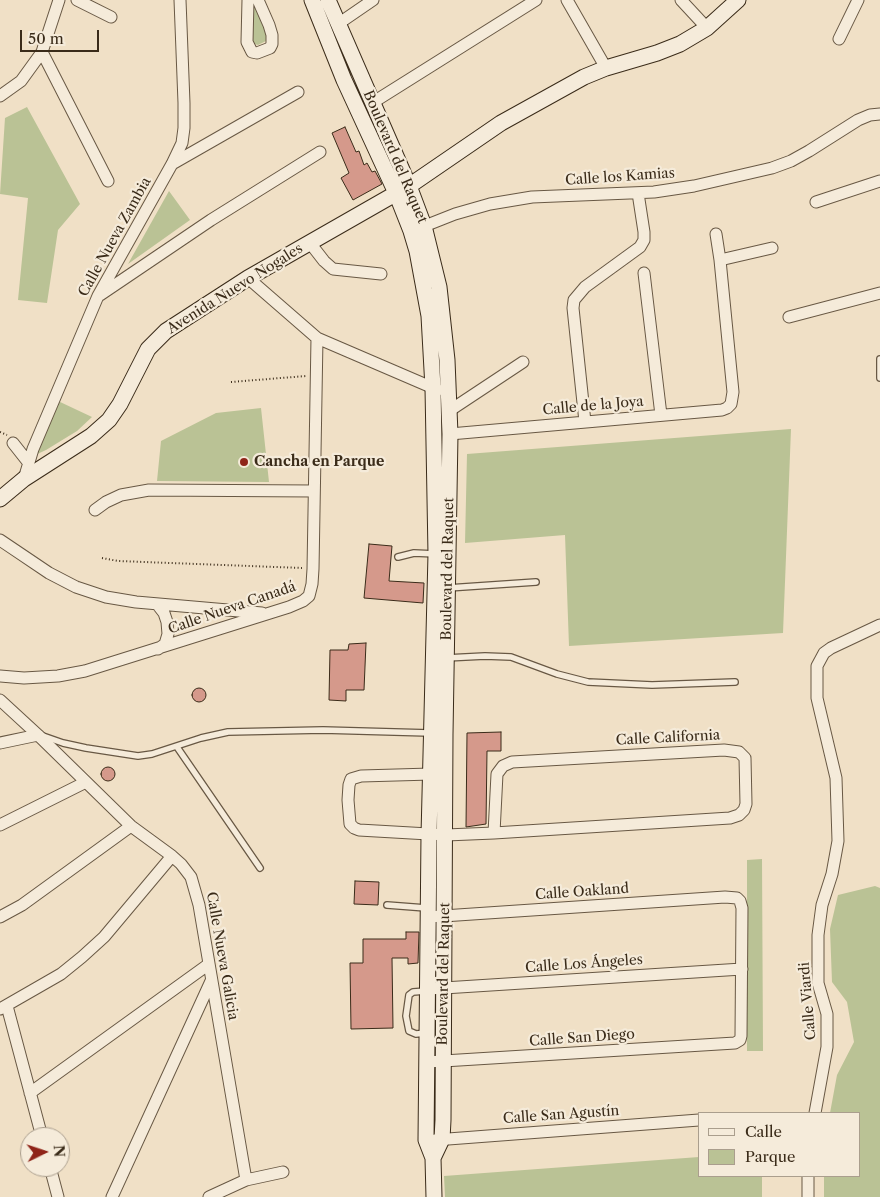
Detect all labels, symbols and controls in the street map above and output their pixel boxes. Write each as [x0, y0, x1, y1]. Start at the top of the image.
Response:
scale bar [22, 20, 101, 52]
text: 50 m [28, 29, 64, 48]
street label: Boulevard del Raquet [359, 88, 431, 226]
street label: Calle los Kamias [565, 165, 675, 189]
street label: Calle Nueva Zambia [75, 174, 155, 300]
street label: Avenida Nuevo Nogales [164, 240, 306, 338]
street label: Calle de la Joya [542, 393, 644, 419]
place label: Cancha en Parque [254, 454, 384, 470]
marker: Cancha en Parque [238, 456, 250, 468]
street label: Boulevard del Raquet [438, 497, 458, 641]
street label: Calle Nueva Canadá [166, 578, 298, 638]
street label: Calle California [615, 727, 721, 749]
street label: Calle Oakland [535, 880, 629, 904]
street label: Calle Nueva Galicia [202, 891, 242, 1021]
street label: Boulevard del Raquet [434, 902, 454, 1046]
street label: Calle Los Ángeles [525, 952, 643, 976]
street label: Calle Viardi [796, 961, 820, 1041]
street label: Calle San Diego [529, 1026, 635, 1050]
street label: Calle San Agustín [502, 1103, 620, 1127]
legend [698, 1112, 860, 1177]
text: Calle [745, 1122, 782, 1141]
north arrow [20, 1127, 70, 1177]
text: N [50, 1144, 68, 1158]
text: Parque [745, 1147, 795, 1166]

